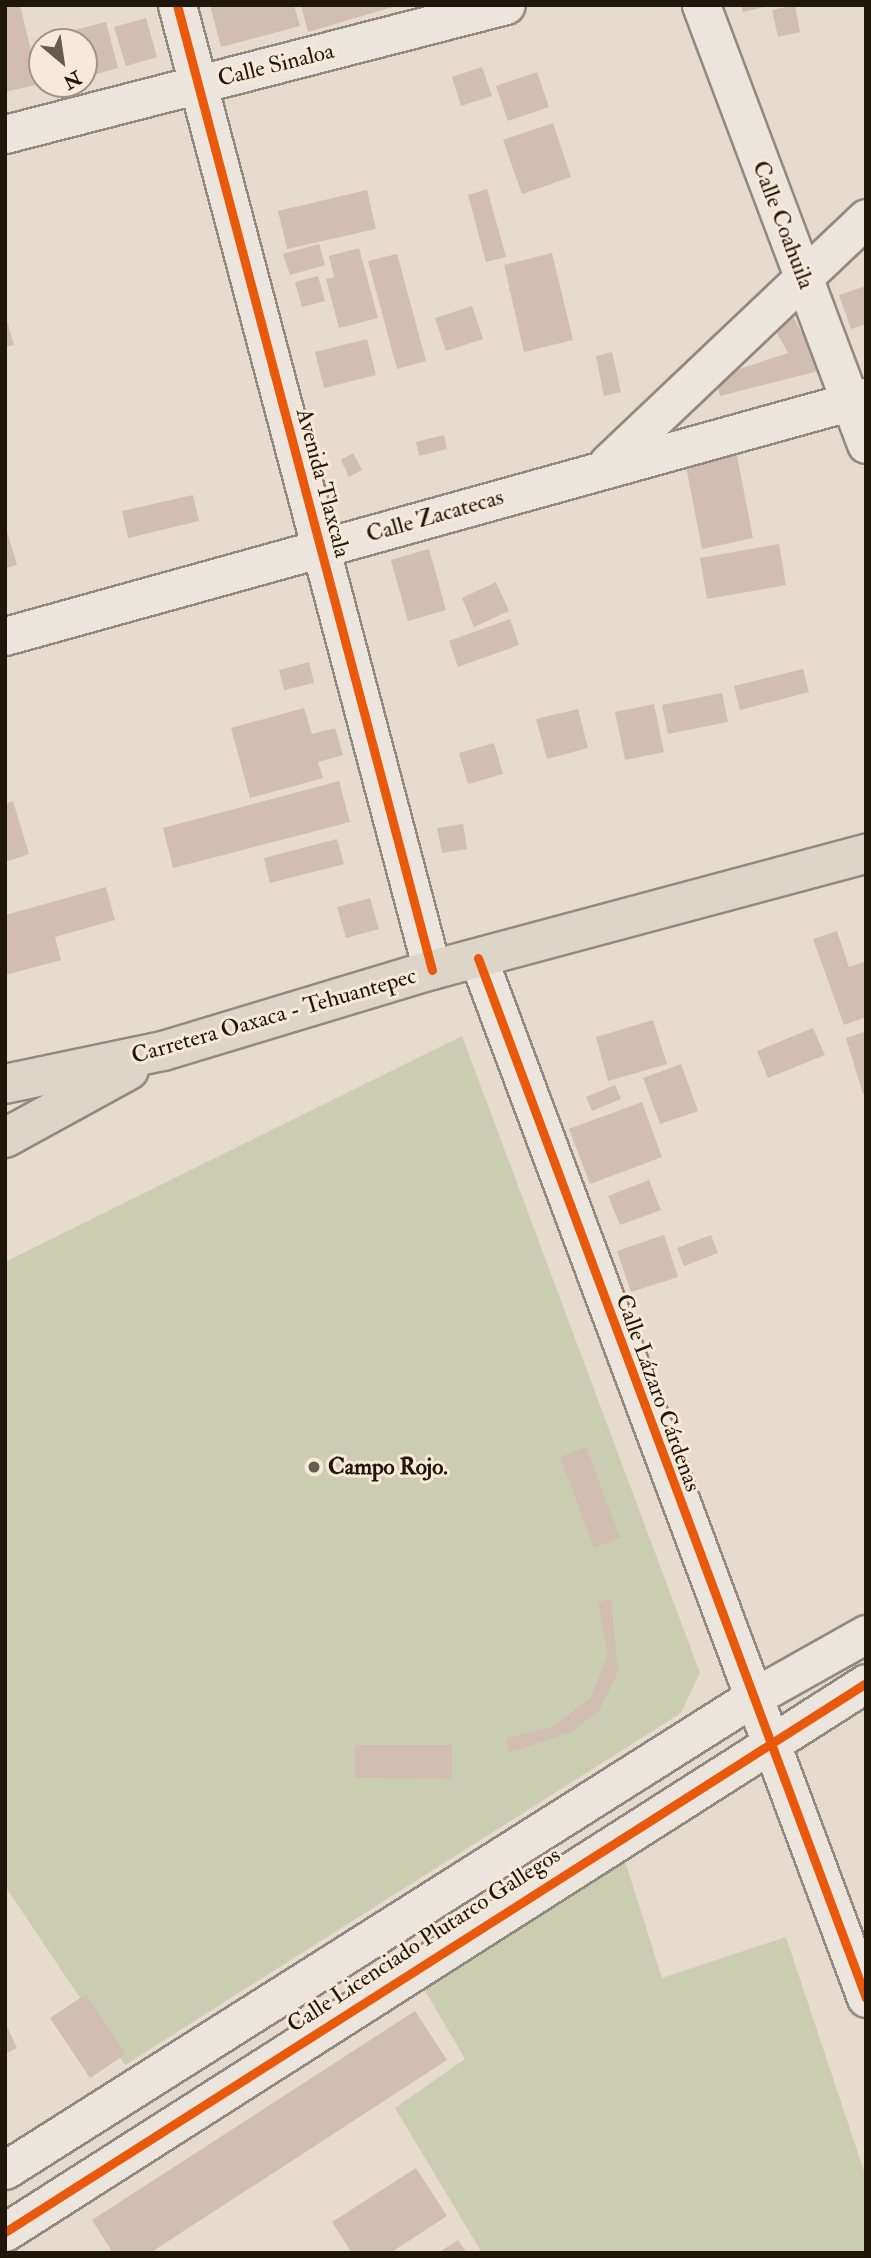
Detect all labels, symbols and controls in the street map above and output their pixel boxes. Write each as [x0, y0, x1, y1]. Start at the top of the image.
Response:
north arrow [28, 28, 98, 98]
street label: Calle Sinaloa [215, 37, 337, 93]
text: N [59, 65, 85, 94]
street label: Calle Coahuila [746, 157, 820, 293]
street label: Avenida Tlaxcala [290, 405, 356, 561]
street label: Calle Zacatecas [363, 483, 507, 549]
street label: Carretera Oaxaca - Tehuantepec [128, 962, 420, 1070]
street label: Calle Lázaro Cárdenas [609, 1290, 707, 1496]
place label: Campo Rojo. [328, 1453, 448, 1481]
marker: Campo Rojo. [306, 1459, 322, 1475]
street label: Calle Licenciado Plutarco Gallegos [282, 1841, 566, 2039]

